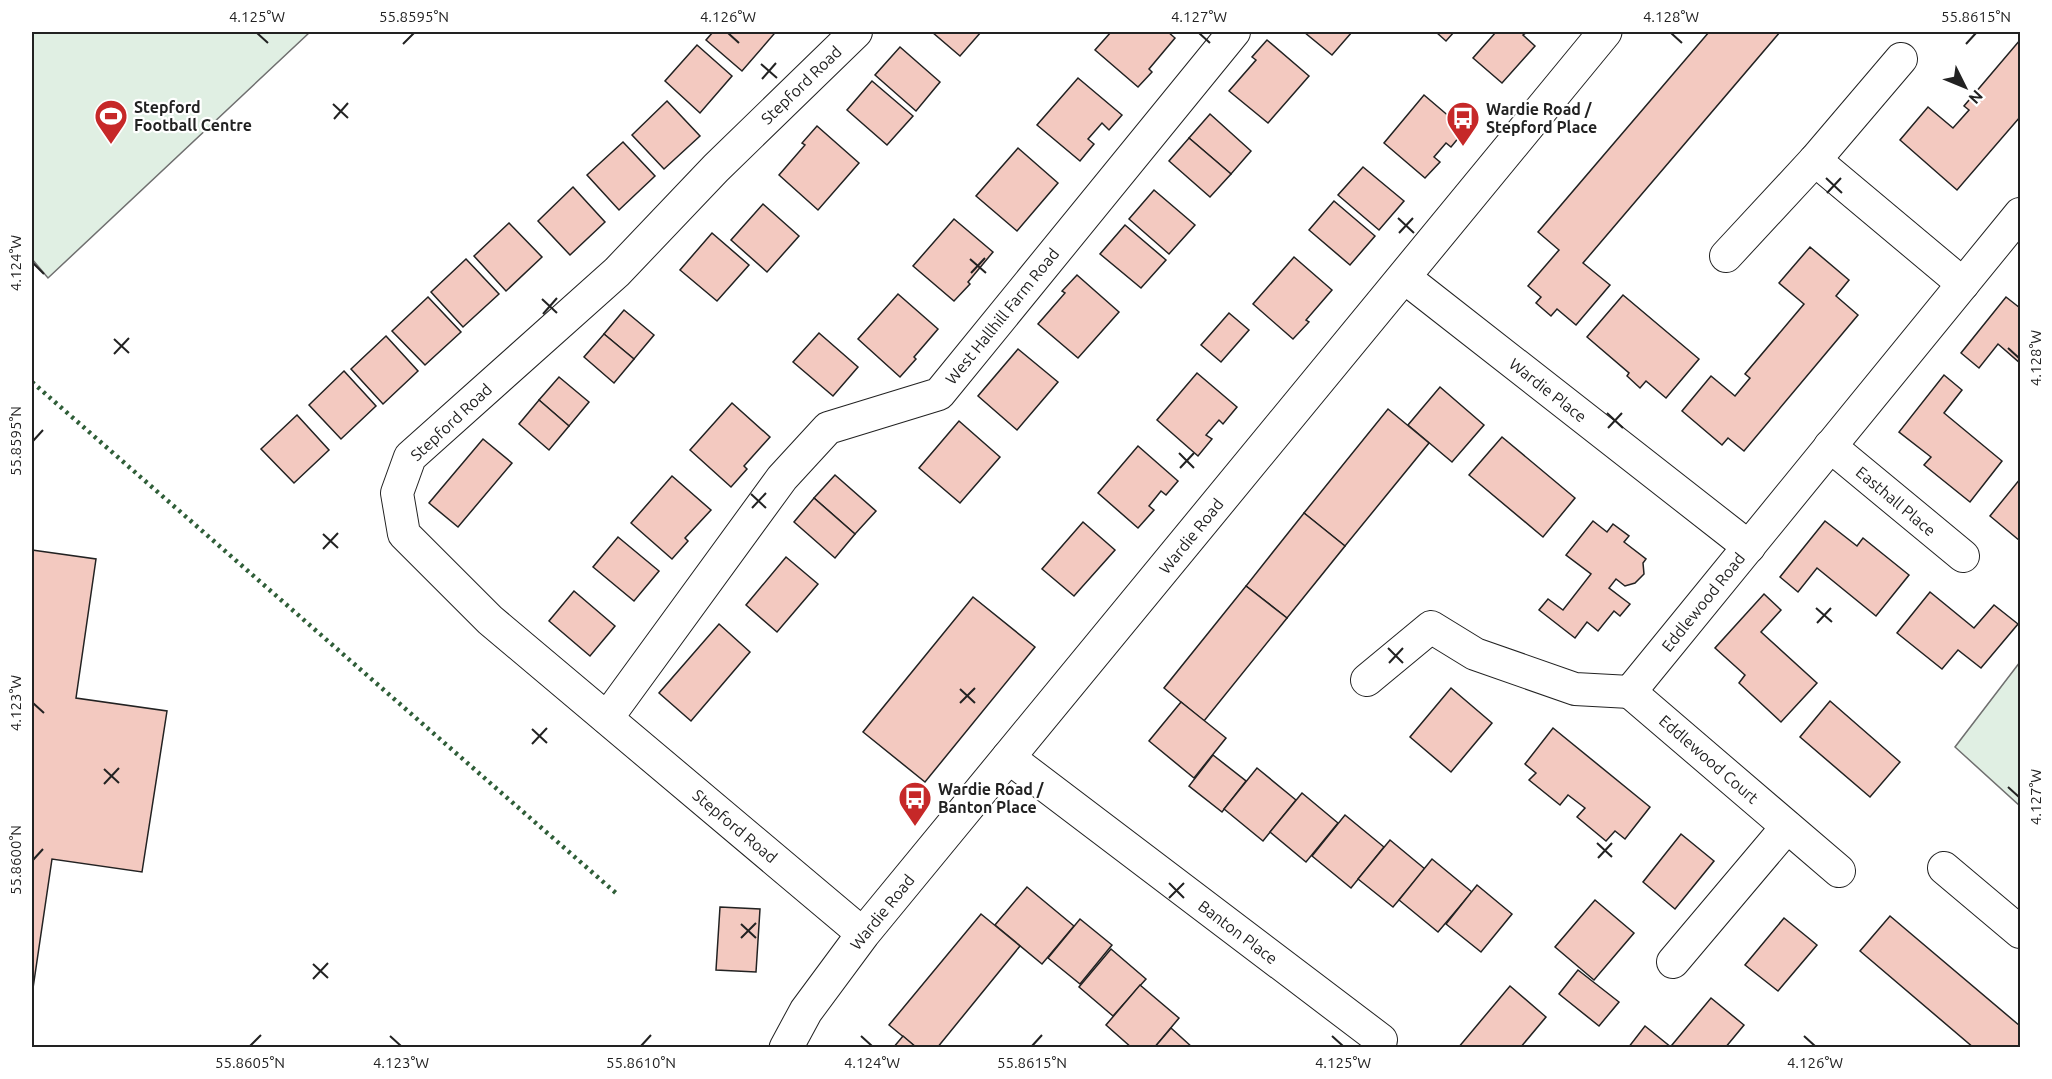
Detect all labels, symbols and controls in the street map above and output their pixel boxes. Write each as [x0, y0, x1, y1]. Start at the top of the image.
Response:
text: 4.125°W [229, 8, 285, 25]
text: 55.8595°N [379, 8, 449, 25]
text: 4.126°W [700, 8, 756, 25]
text: 4.127°W [1171, 8, 1227, 25]
text: 4.128°W [1643, 8, 1699, 25]
text: 55.8615°N [1941, 8, 2011, 25]
street label: Stepford Road [757, 42, 845, 128]
north arrow [1935, 57, 1995, 117]
text: N [1965, 87, 1987, 108]
sports icon: Stepford Football Centre [93, 98, 129, 145]
place label: Stepford Football Centre [134, 98, 252, 134]
bus stop icon: Wardie Road / Stepford Place [1445, 100, 1481, 147]
place label: Wardie Road / Stepford Place [1486, 100, 1597, 136]
text: 4.124°W [7, 235, 24, 291]
street label: West Hallhill Farm Road [942, 244, 1062, 388]
text: 4.128°W [2027, 330, 2044, 386]
street label: Wardie Place [1506, 354, 1590, 426]
street label: Stepford Road [407, 380, 495, 464]
text: 55.8595°N [7, 406, 24, 476]
street label: Easthall Place [1853, 463, 1939, 539]
street label: Wardie Road [1155, 495, 1227, 577]
street label: Eddlewood Road [1658, 549, 1748, 655]
text: 4.123°W [7, 675, 24, 731]
street label: Eddlewood Court [1656, 711, 1763, 807]
text: 4.127°W [2027, 769, 2044, 825]
bus stop icon: Wardie Road / Banton Place [897, 780, 933, 827]
place label: Wardie Road / Banton Place [938, 780, 1045, 816]
street label: Stepford Road [689, 786, 781, 866]
text: 55.8600°N [7, 825, 24, 895]
street label: Wardie Road [846, 871, 918, 953]
street label: Banton Place [1195, 896, 1281, 968]
text: 55.8605°N [215, 1054, 285, 1071]
text: 4.123°W [373, 1054, 429, 1071]
text: 55.8610°N [606, 1054, 676, 1071]
text: 4.124°W [844, 1054, 900, 1071]
text: 55.8615°N [997, 1054, 1067, 1071]
text: 4.125°W [1315, 1054, 1371, 1071]
text: 4.126°W [1787, 1054, 1843, 1071]

